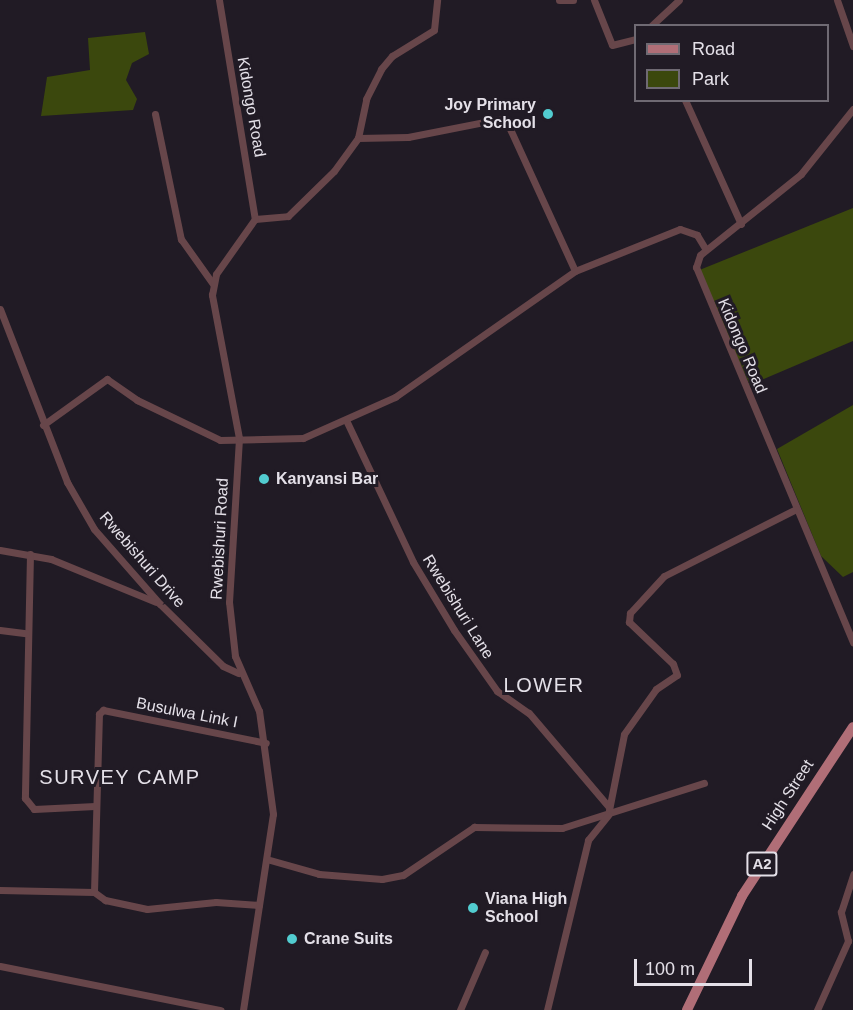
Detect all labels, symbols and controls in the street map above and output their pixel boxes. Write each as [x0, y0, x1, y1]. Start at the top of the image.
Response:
legend [634, 24, 829, 102]
text: Road [692, 39, 735, 59]
street label: Kidongo Road [233, 55, 269, 159]
text: Park [692, 69, 729, 89]
place label: Joy Primary School [444, 95, 536, 133]
marker: Joy Primary School [541, 107, 555, 121]
street label: Kidongo Road [713, 296, 771, 396]
place label: Kanyansi Bar [276, 469, 378, 489]
marker: Kanyansi Bar [257, 472, 271, 486]
street label: Rwebishuri Road [207, 478, 233, 600]
street label: Rwebishuri Drive [95, 508, 189, 612]
street label: Rwebishuri Lane [418, 551, 498, 663]
district label: LOWER [504, 673, 584, 697]
street label: Busulwa Link I [135, 694, 239, 732]
street label: High Street [758, 756, 818, 834]
district label: SURVEY CAMP [39, 765, 201, 789]
road number: A2 [746, 852, 778, 876]
place label: Viana High School [485, 889, 567, 927]
marker: Viana High School [466, 901, 480, 915]
place label: Crane Suits [304, 929, 393, 949]
marker: Crane Suits [285, 932, 299, 946]
scale bar [637, 947, 756, 985]
text: 100 m [645, 959, 695, 979]

